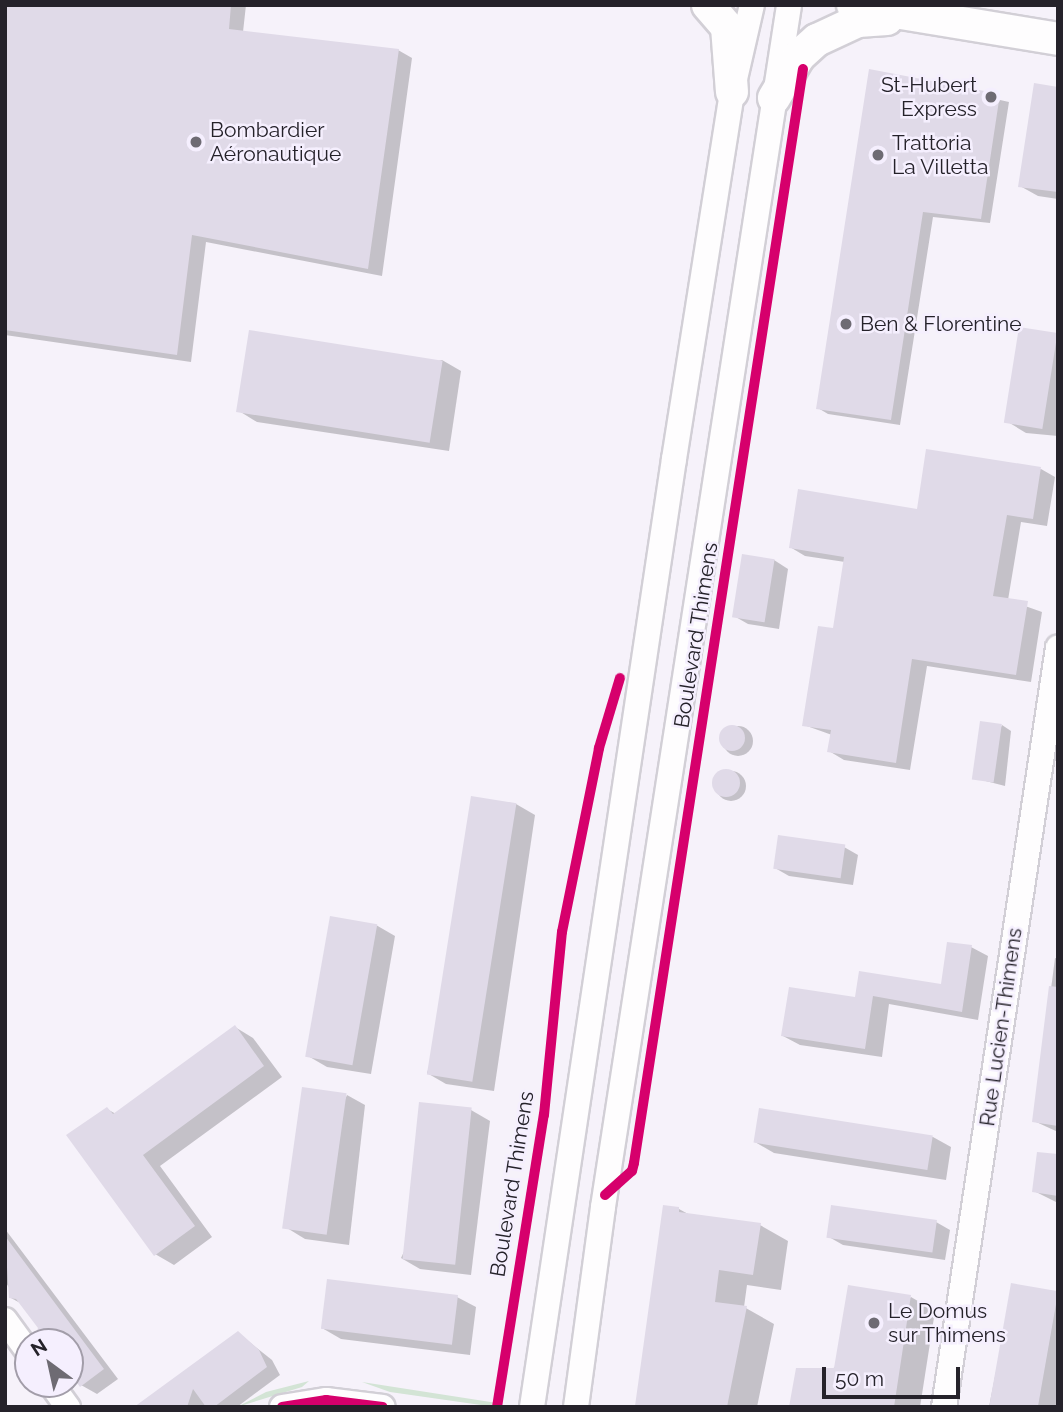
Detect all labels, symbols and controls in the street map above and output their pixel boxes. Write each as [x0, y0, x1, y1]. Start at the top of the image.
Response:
place label: St-Hubert Express [881, 72, 977, 122]
marker: St-Hubert Express [983, 89, 999, 105]
place label: Bombardier Aéronautique [210, 117, 341, 167]
place label: Trattoria La Villetta [892, 130, 989, 180]
marker: Bombardier Aéronautique [188, 134, 204, 150]
marker: Trattoria La Villetta [870, 147, 886, 163]
place label: Ben & Florentine [860, 311, 1022, 337]
marker: Ben & Florentine [838, 316, 854, 332]
street label: Boulevard Thimens [669, 540, 723, 730]
street label: Rue Lucien-Thimens [975, 926, 1027, 1128]
street label: Boulevard Thimens [485, 1089, 539, 1279]
place label: Le Domus sur Thimens [888, 1298, 1007, 1348]
marker: Le Domus sur Thimens [866, 1315, 882, 1331]
north arrow [14, 1328, 84, 1398]
text: N [27, 1334, 51, 1360]
scale bar [825, 1352, 963, 1396]
text: 50 m [835, 1366, 884, 1391]

